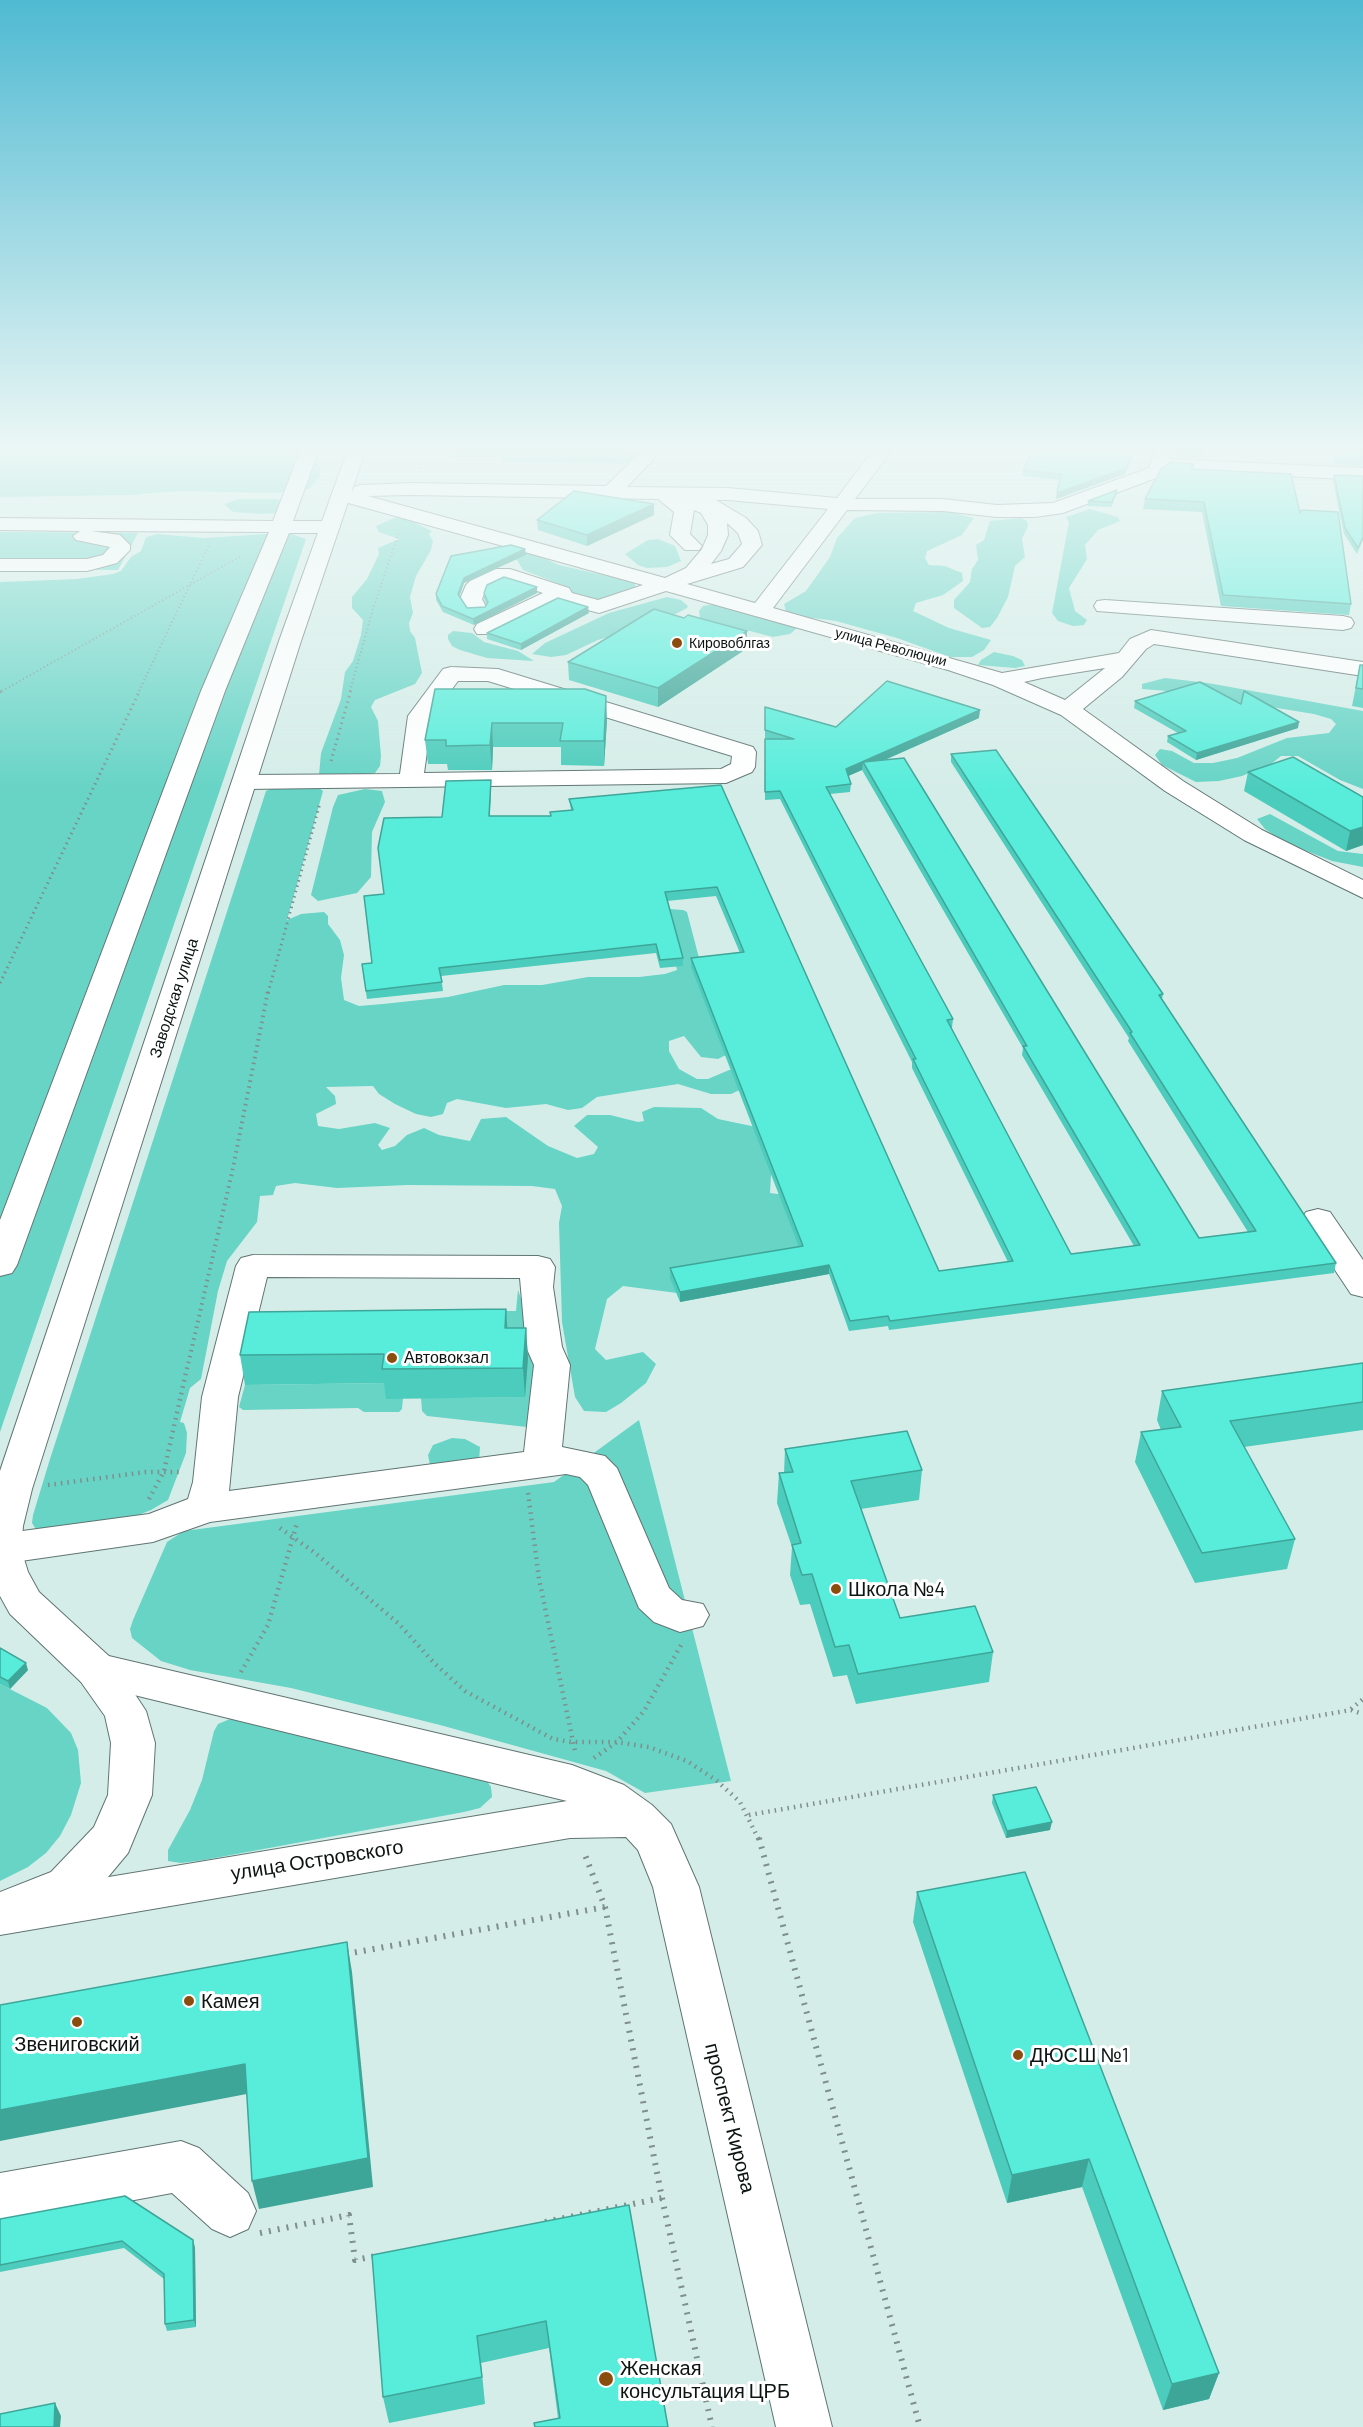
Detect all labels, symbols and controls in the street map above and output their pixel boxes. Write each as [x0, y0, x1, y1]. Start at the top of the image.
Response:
street label: улица Революции [833, 624, 949, 670]
place label: Кировоблгаз [689, 635, 770, 651]
marker: Кировоблгаз [670, 636, 684, 650]
street label: Заводская улица [146, 936, 202, 1060]
place label: Автовокзал [404, 1348, 489, 1368]
marker: Автовокзал [385, 1351, 399, 1365]
place label: Школа №4 [848, 1577, 945, 1601]
marker: Школа №4 [829, 1582, 843, 1596]
street label: улица Островского [229, 1835, 405, 1885]
place label: Камея [201, 1989, 259, 2013]
marker: Камея [182, 1994, 196, 2008]
marker: Звениговский [70, 2015, 84, 2029]
place label: Звениговский [14, 2032, 140, 2056]
street label: проспект Кирова [700, 2041, 760, 2195]
place label: ДЮСШ №1 [1030, 2043, 1129, 2067]
marker: ДЮСШ №1 [1011, 2048, 1025, 2062]
place label: Женская консультация ЦРБ [620, 2356, 790, 2403]
marker: Женская консультация ЦРБ [597, 2370, 615, 2388]

